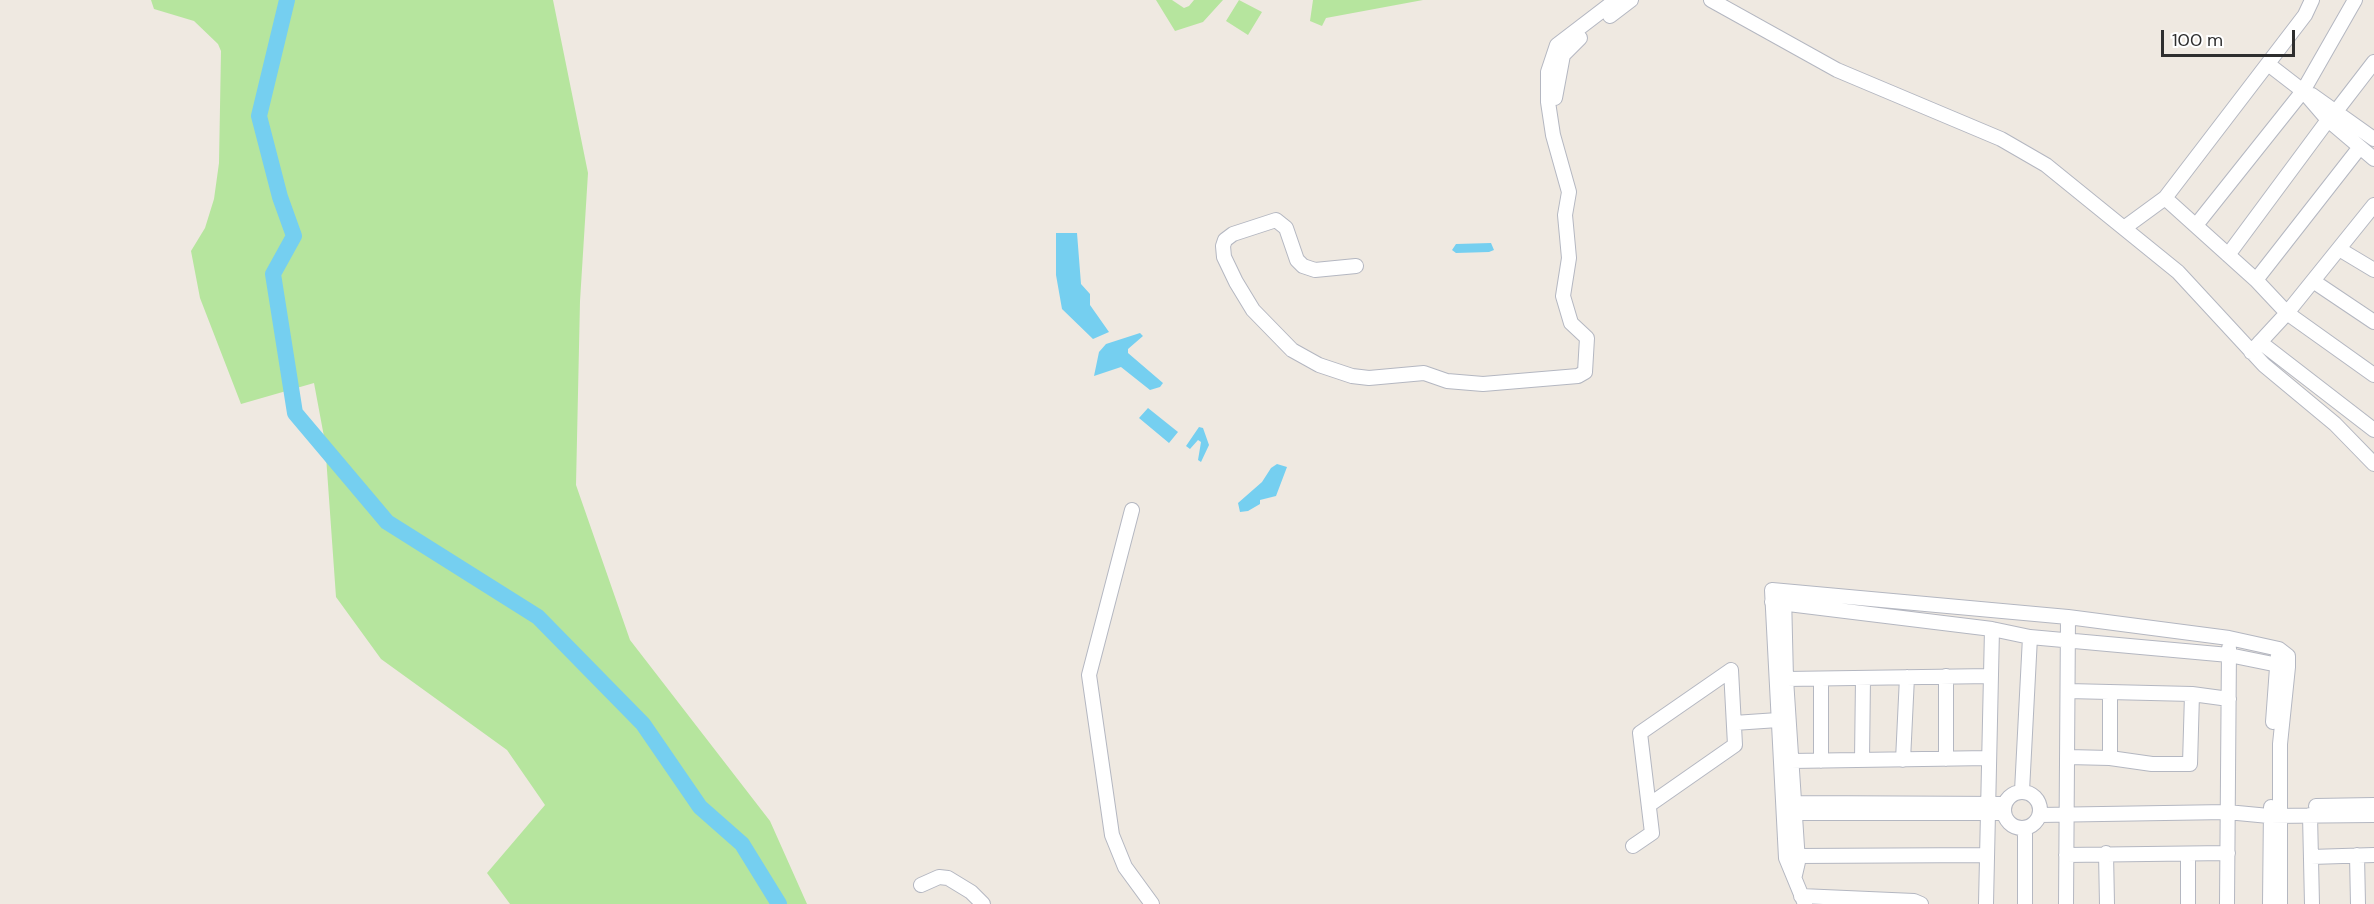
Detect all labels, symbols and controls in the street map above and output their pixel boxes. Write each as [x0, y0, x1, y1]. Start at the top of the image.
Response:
scale bar [2164, 18, 2298, 56]
text: 100 m [2172, 28, 2223, 52]

